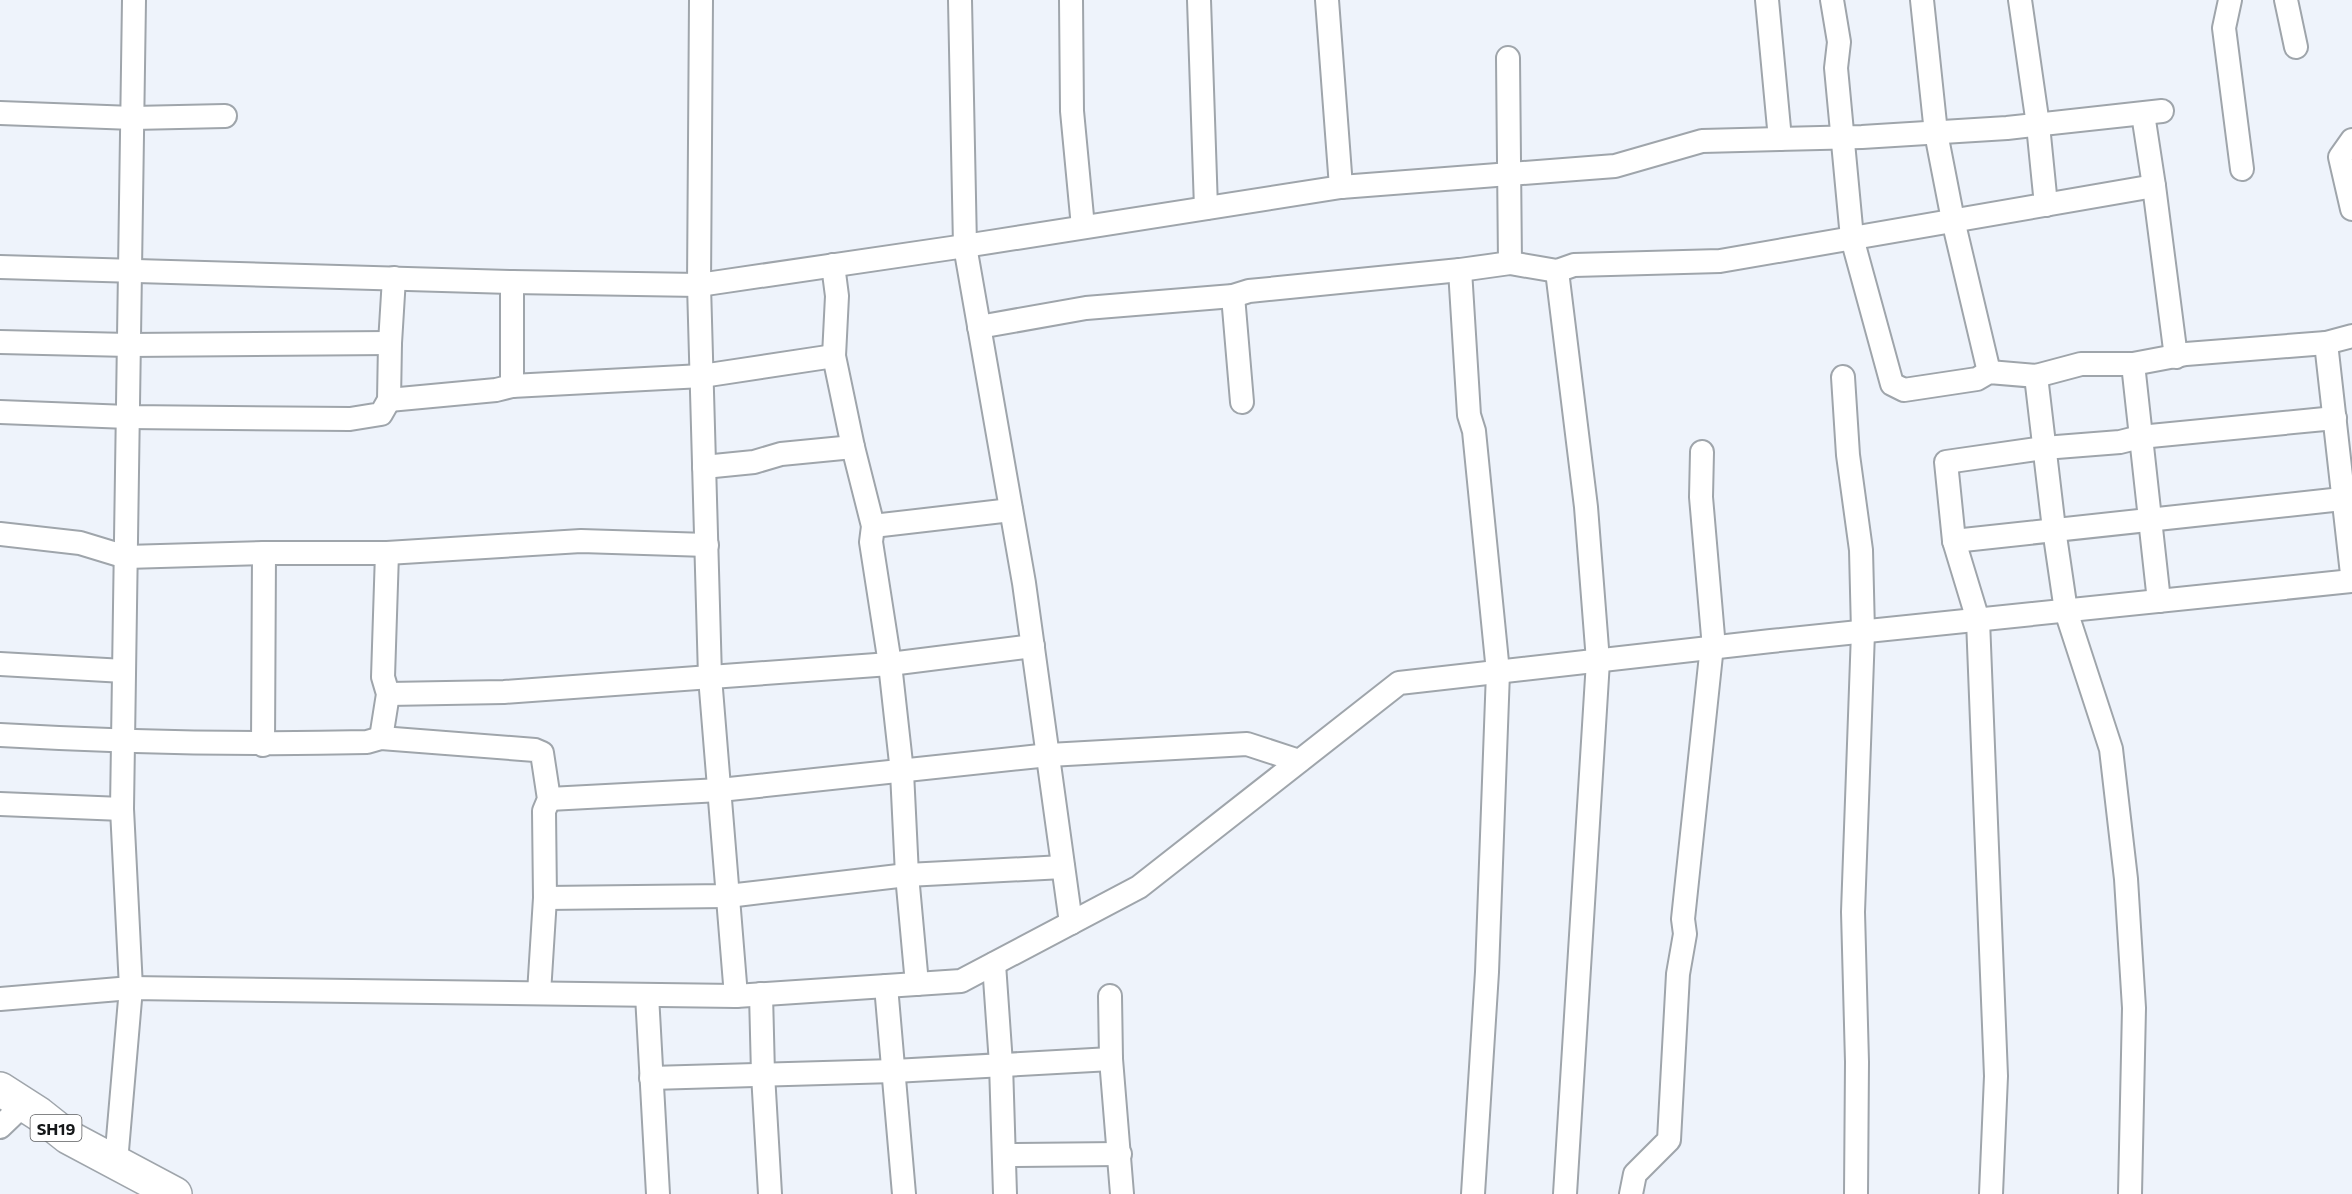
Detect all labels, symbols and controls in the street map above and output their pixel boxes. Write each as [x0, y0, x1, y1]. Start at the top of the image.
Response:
road number: SH19 [31, 1115, 82, 1141]

